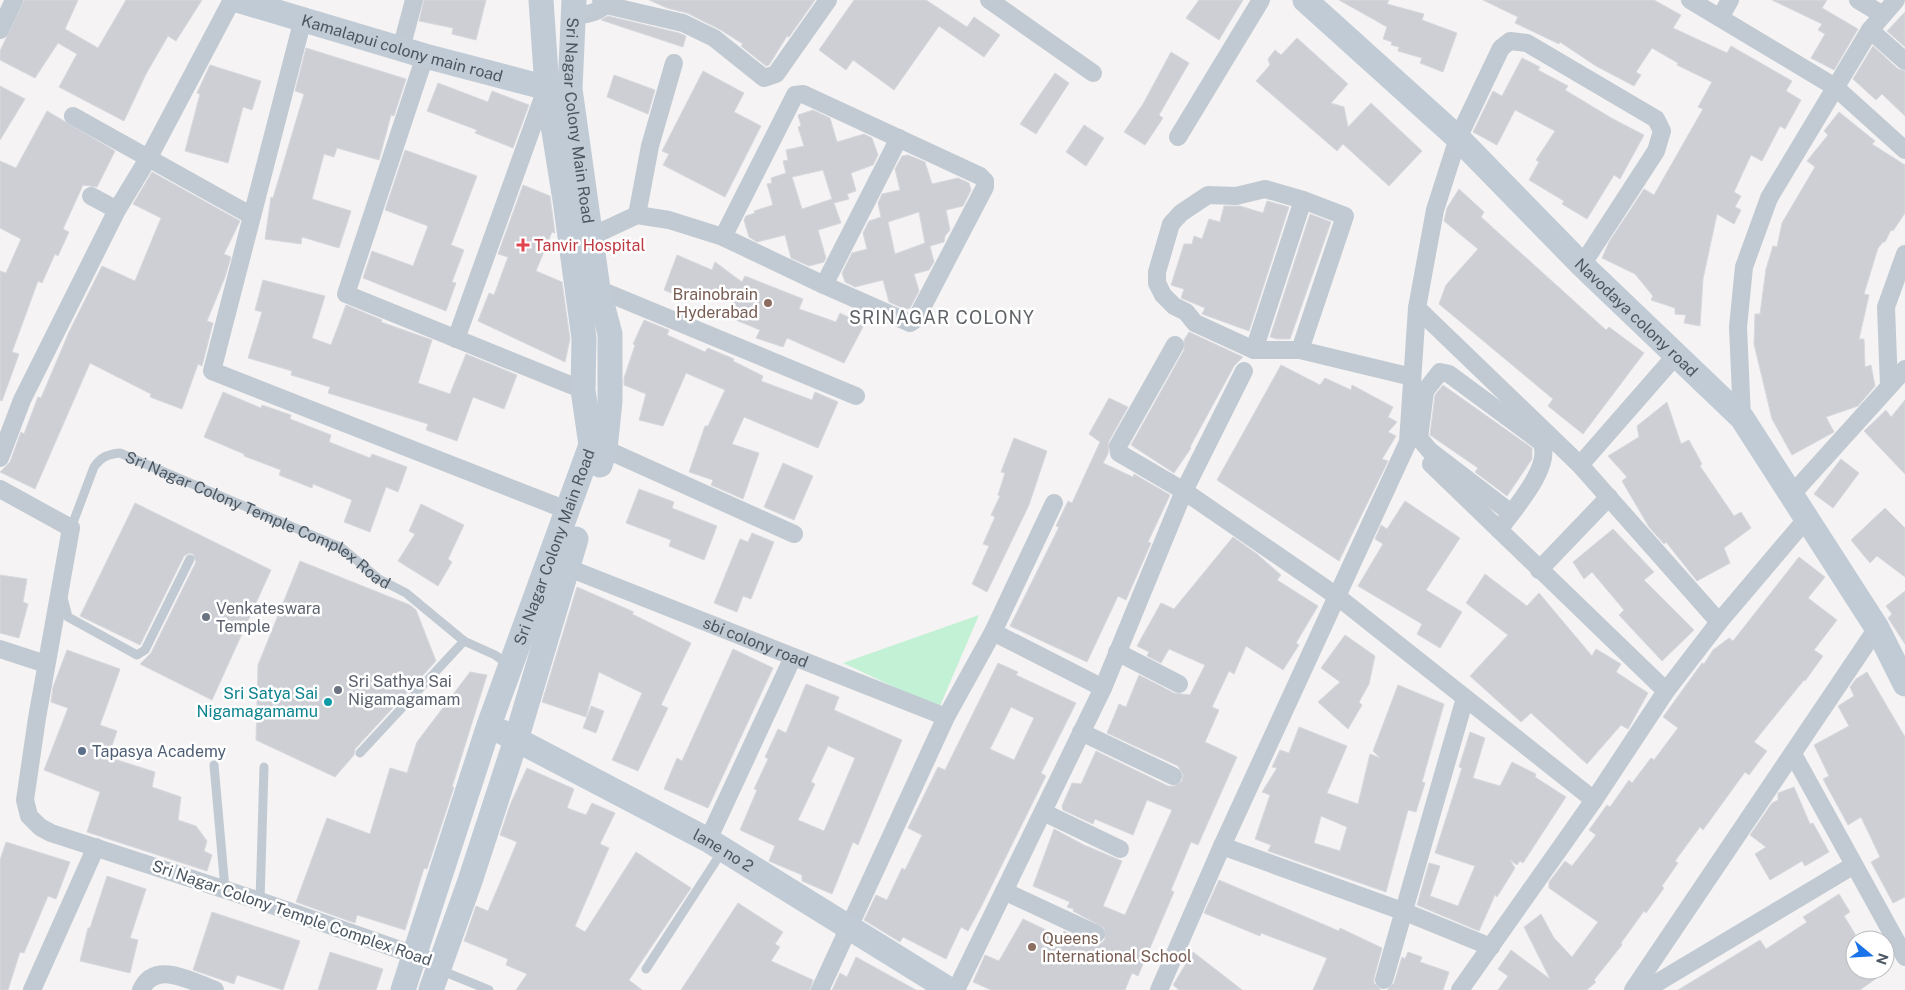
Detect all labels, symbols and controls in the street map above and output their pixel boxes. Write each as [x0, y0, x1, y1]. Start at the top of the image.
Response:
street label: Kamalapui colony main road [299, 10, 505, 86]
street label: Sri Nagar Colony Main Road [560, 17, 598, 225]
place label: Tanvir Hospital [534, 236, 645, 255]
marker: Tanvir Hospital [516, 238, 530, 252]
street label: Navodaya colony road [1571, 254, 1702, 380]
place label: Brainobrain Hyderabad [672, 285, 758, 322]
marker: Brainobrain Hyderabad [762, 297, 774, 309]
district label: SRINAGAR COLONY [849, 307, 1035, 328]
street label: Sri Nagar Colony Main Road [509, 446, 598, 648]
street label: Sri Nagar Colony Temple Complex Road [122, 447, 394, 593]
place label: Venkateswara Temple [216, 599, 321, 636]
marker: Venkateswara Temple [200, 611, 212, 623]
street label: sbi colony road [700, 613, 811, 671]
place label: Sri Sathya Sai Nigamagamam [348, 672, 460, 709]
place label: Sri Satya Sai Nigamagamamu [196, 684, 318, 721]
marker: Sri Sathya Sai Nigamagamam [332, 684, 344, 696]
marker: Sri Satya Sai Nigamagamamu [322, 696, 334, 708]
place label: Tapasya Academy [92, 742, 227, 761]
marker: Tapasya Academy [76, 745, 88, 757]
street label: lane no 2 [690, 824, 757, 876]
street label: Sri Nagar Colony Temple Complex Road [150, 856, 434, 970]
place label: Queens International School [1042, 929, 1192, 966]
north arrow [1845, 930, 1895, 980]
marker: Queens International School [1026, 941, 1038, 953]
text: N [1873, 951, 1892, 967]

